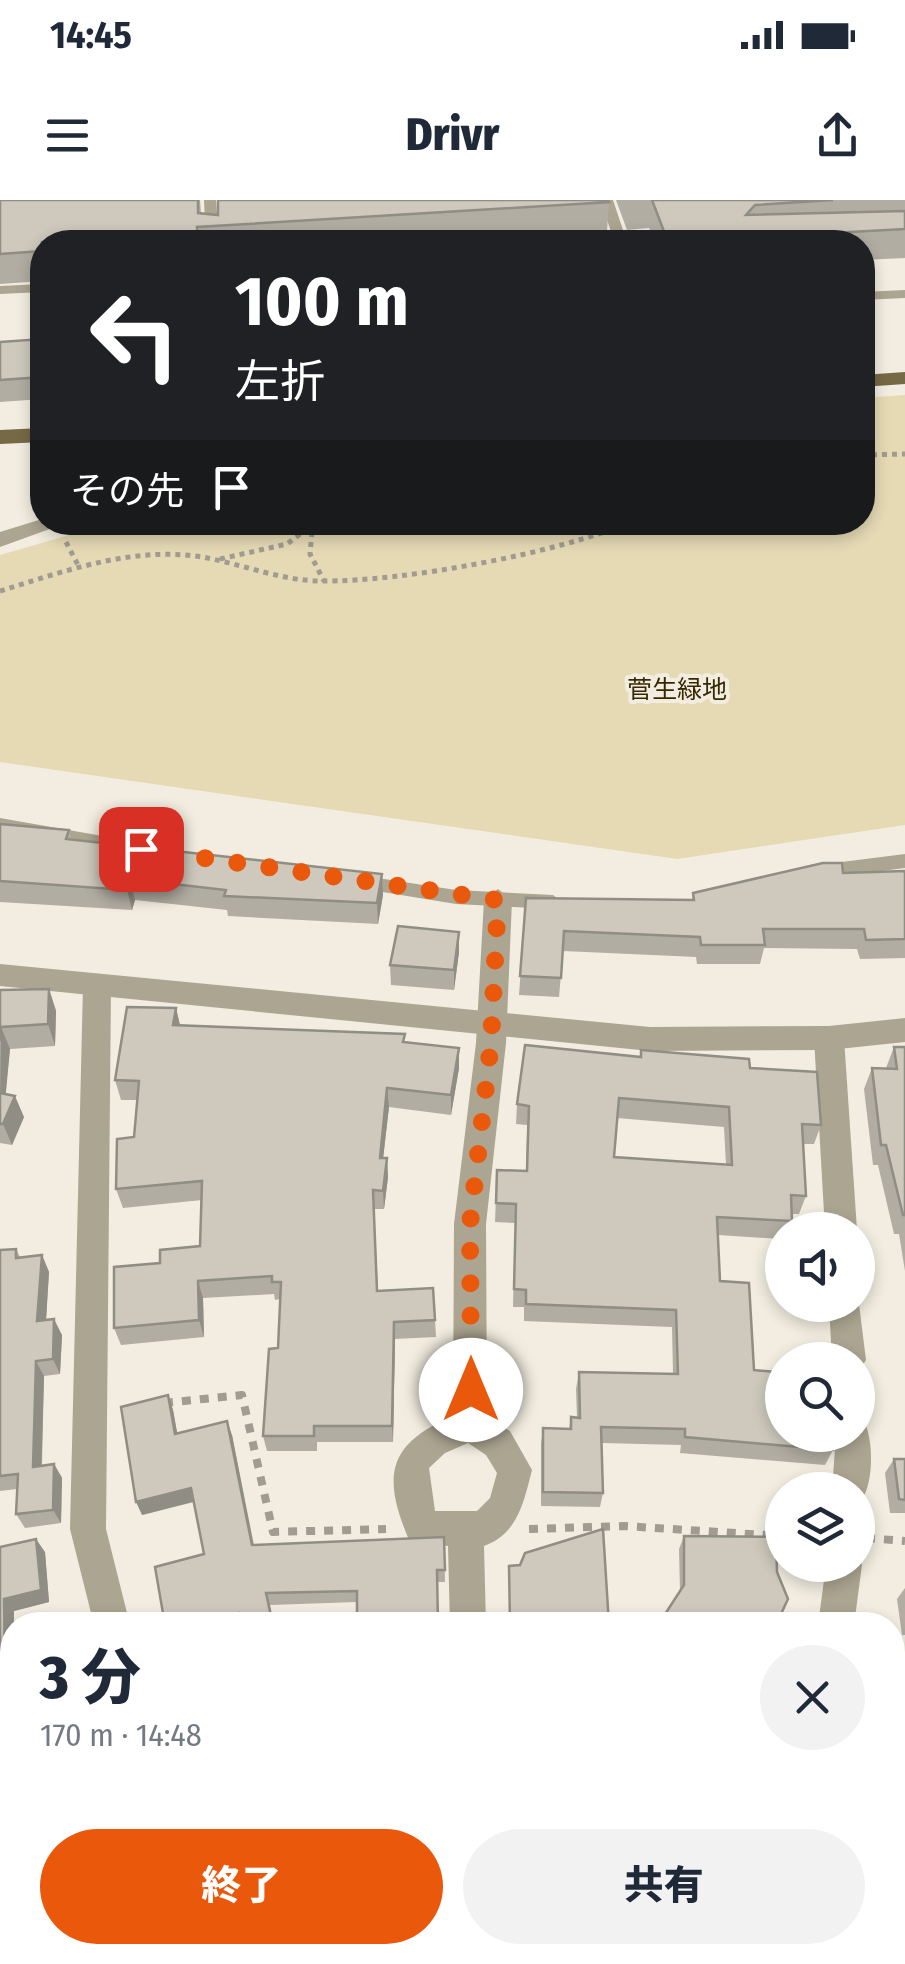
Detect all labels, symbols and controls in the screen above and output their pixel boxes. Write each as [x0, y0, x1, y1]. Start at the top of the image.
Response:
text: 14:45 [50, 12, 132, 58]
icon: menu [40, 108, 95, 163]
text: Drivr [406, 108, 499, 162]
icon: share [810, 108, 865, 163]
text: 100 m [235, 260, 409, 344]
icon: left [70, 270, 200, 400]
text: 左折 [235, 355, 325, 409]
icon: arrive [204, 460, 259, 515]
text: その先 [70, 468, 184, 514]
park label: 菅生緑地 [627, 675, 727, 705]
pin [99, 807, 184, 892]
icon: arrive [114, 822, 169, 877]
map controls [765, 1212, 875, 1582]
button: sound [765, 1212, 875, 1322]
position arrow [419, 1338, 523, 1442]
button: search [765, 1342, 875, 1452]
button: layers [765, 1472, 875, 1582]
text: 3 分 [40, 1642, 141, 1714]
button: close [760, 1645, 865, 1750]
text: 170 m · 14:48 [40, 1716, 202, 1754]
button: 終了 [40, 1829, 443, 1944]
button: 共有 [463, 1829, 865, 1944]

